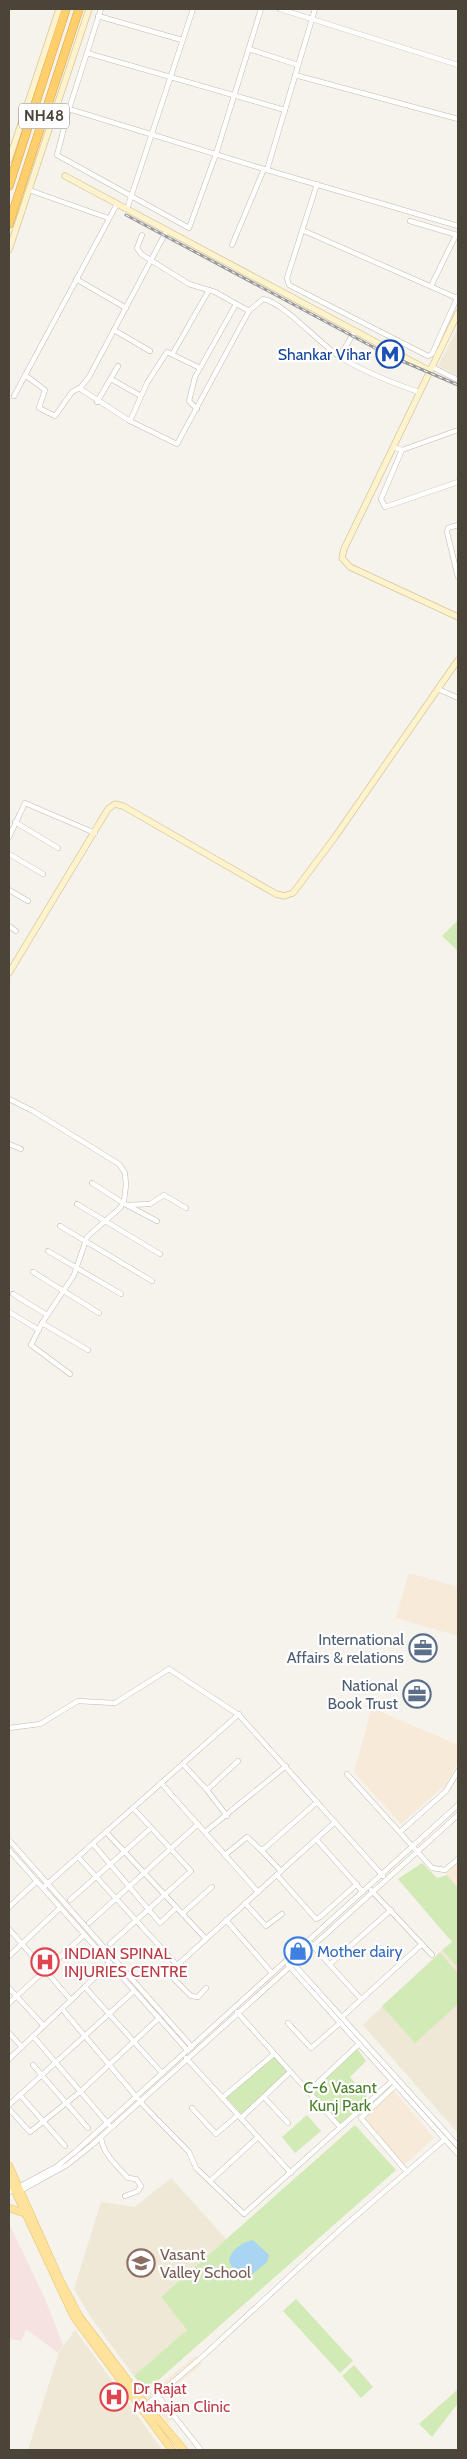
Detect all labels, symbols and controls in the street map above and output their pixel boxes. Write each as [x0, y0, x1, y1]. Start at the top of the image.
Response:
road number: NH48 [19, 104, 69, 128]
metro station icon: Shankar Vihar [375, 339, 405, 369]
place label: Shankar Vihar [278, 345, 372, 364]
place label: International Affairs & relations [287, 1630, 404, 1667]
office icon: International Affairs & relations [408, 1633, 438, 1663]
place label: National Book Trust [328, 1676, 399, 1713]
office icon: National Book Trust [402, 1679, 432, 1709]
shop icon: Mother dairy [283, 1936, 313, 1966]
place label: Mother dairy [317, 1942, 403, 1961]
place label: INDIAN SPINAL INJURIES CENTRE [64, 1944, 188, 1981]
hospital icon: INDIAN SPINAL INJURIES CENTRE [30, 1947, 60, 1977]
park label: C-6 Vasant Kunj Park [303, 2078, 377, 2115]
place label: Vasant Valley School [160, 2245, 251, 2282]
school or university icon: Vasant Valley School [126, 2248, 156, 2278]
place label: Dr Rajat Mahajan Clinic [133, 2379, 230, 2416]
hospital icon: Dr Rajat Mahajan Clinic [99, 2382, 129, 2412]

